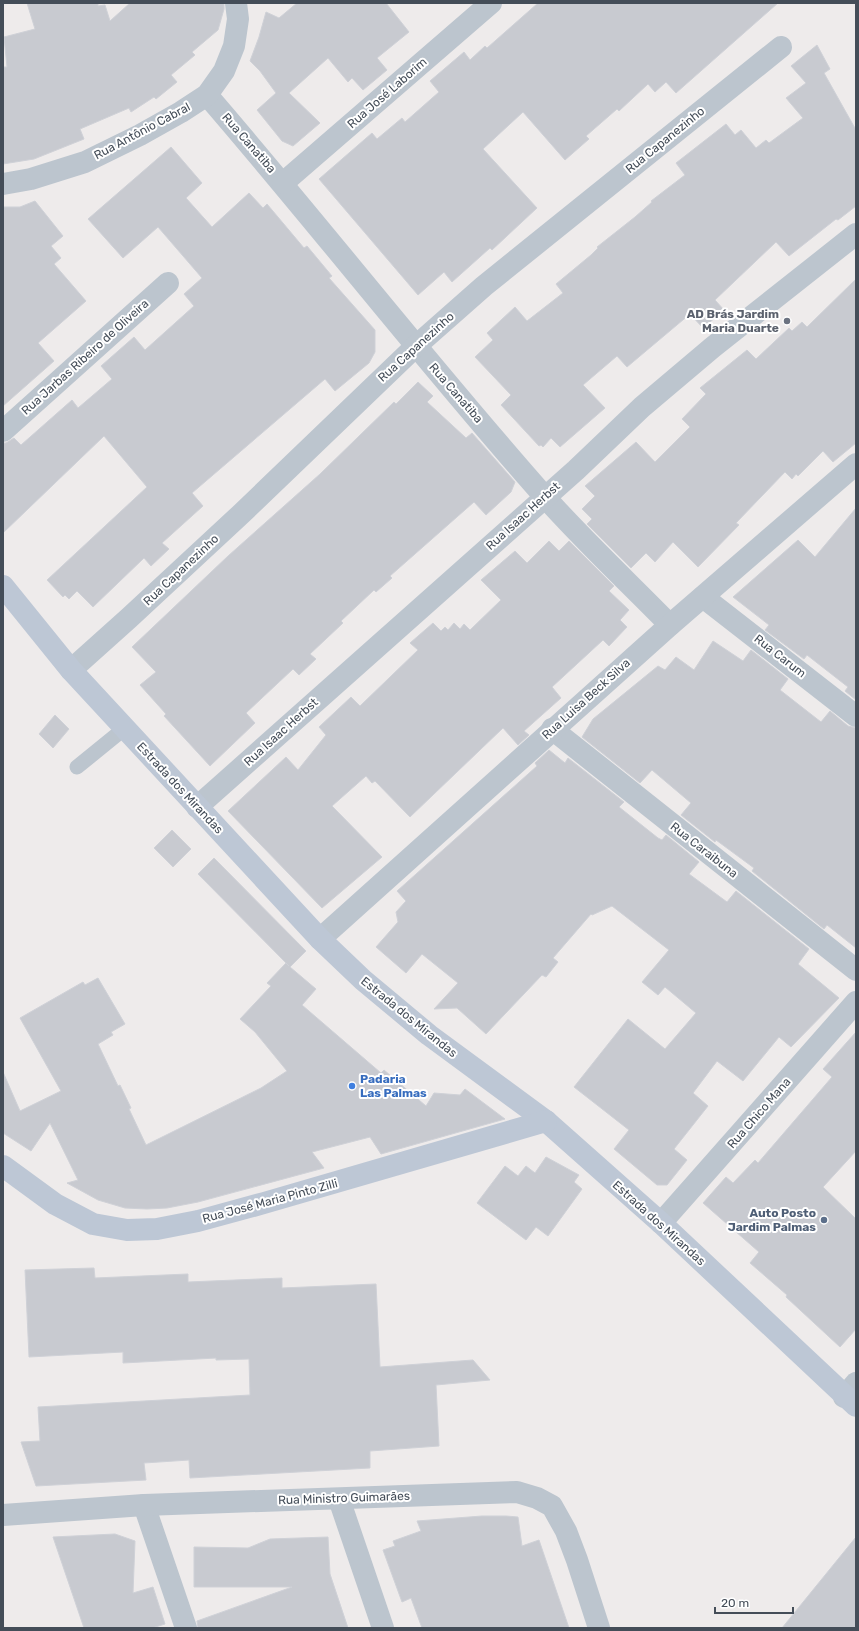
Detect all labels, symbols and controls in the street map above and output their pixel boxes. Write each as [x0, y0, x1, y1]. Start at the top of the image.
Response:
street label: Rua José Laborim [344, 55, 430, 131]
street label: Rua Antônio Cabral [92, 100, 193, 162]
street label: Rua Capanezinho [623, 104, 707, 176]
street label: Rua Canatiba [219, 110, 279, 176]
street label: Rua Jarbas Ribeiro de Oliveira [19, 296, 151, 418]
place label: AD Brás Jardim Maria Duarte [687, 307, 779, 335]
street label: Rua Capanezinho [375, 309, 457, 385]
marker: AD Brás Jardim Maria Duarte [782, 316, 792, 326]
street label: Rua Canatiba [426, 360, 486, 426]
street label: Rua Isaac Herbst [483, 479, 563, 553]
street label: Rua Capanezinho [141, 532, 222, 608]
street label: Rua Carum [751, 631, 809, 681]
street label: Rua Luisa Beck Silva [539, 656, 633, 742]
street label: Rua Isaac Herbst [241, 695, 321, 769]
street label: Estrada dos Mirandas [134, 739, 226, 837]
street label: Rua Caraibuna [668, 819, 740, 881]
street label: Estrada dos Mirandas [358, 974, 460, 1060]
place label: Padaria Las Palmas [360, 1072, 427, 1100]
street label: Rua Chico Mana [724, 1075, 794, 1151]
marker: Padaria Las Palmas [347, 1081, 357, 1091]
street label: Rua José Maria Pinto Zilli [201, 1176, 339, 1226]
street label: Estrada dos Mirandas [610, 1178, 708, 1268]
place label: Auto Posto Jardim Palmas [728, 1206, 816, 1234]
marker: Auto Posto Jardim Palmas [819, 1215, 829, 1225]
street label: Rua Ministro Guimarães [278, 1489, 410, 1507]
scale bar [715, 1589, 793, 1615]
text: 20 m [721, 1596, 749, 1610]

